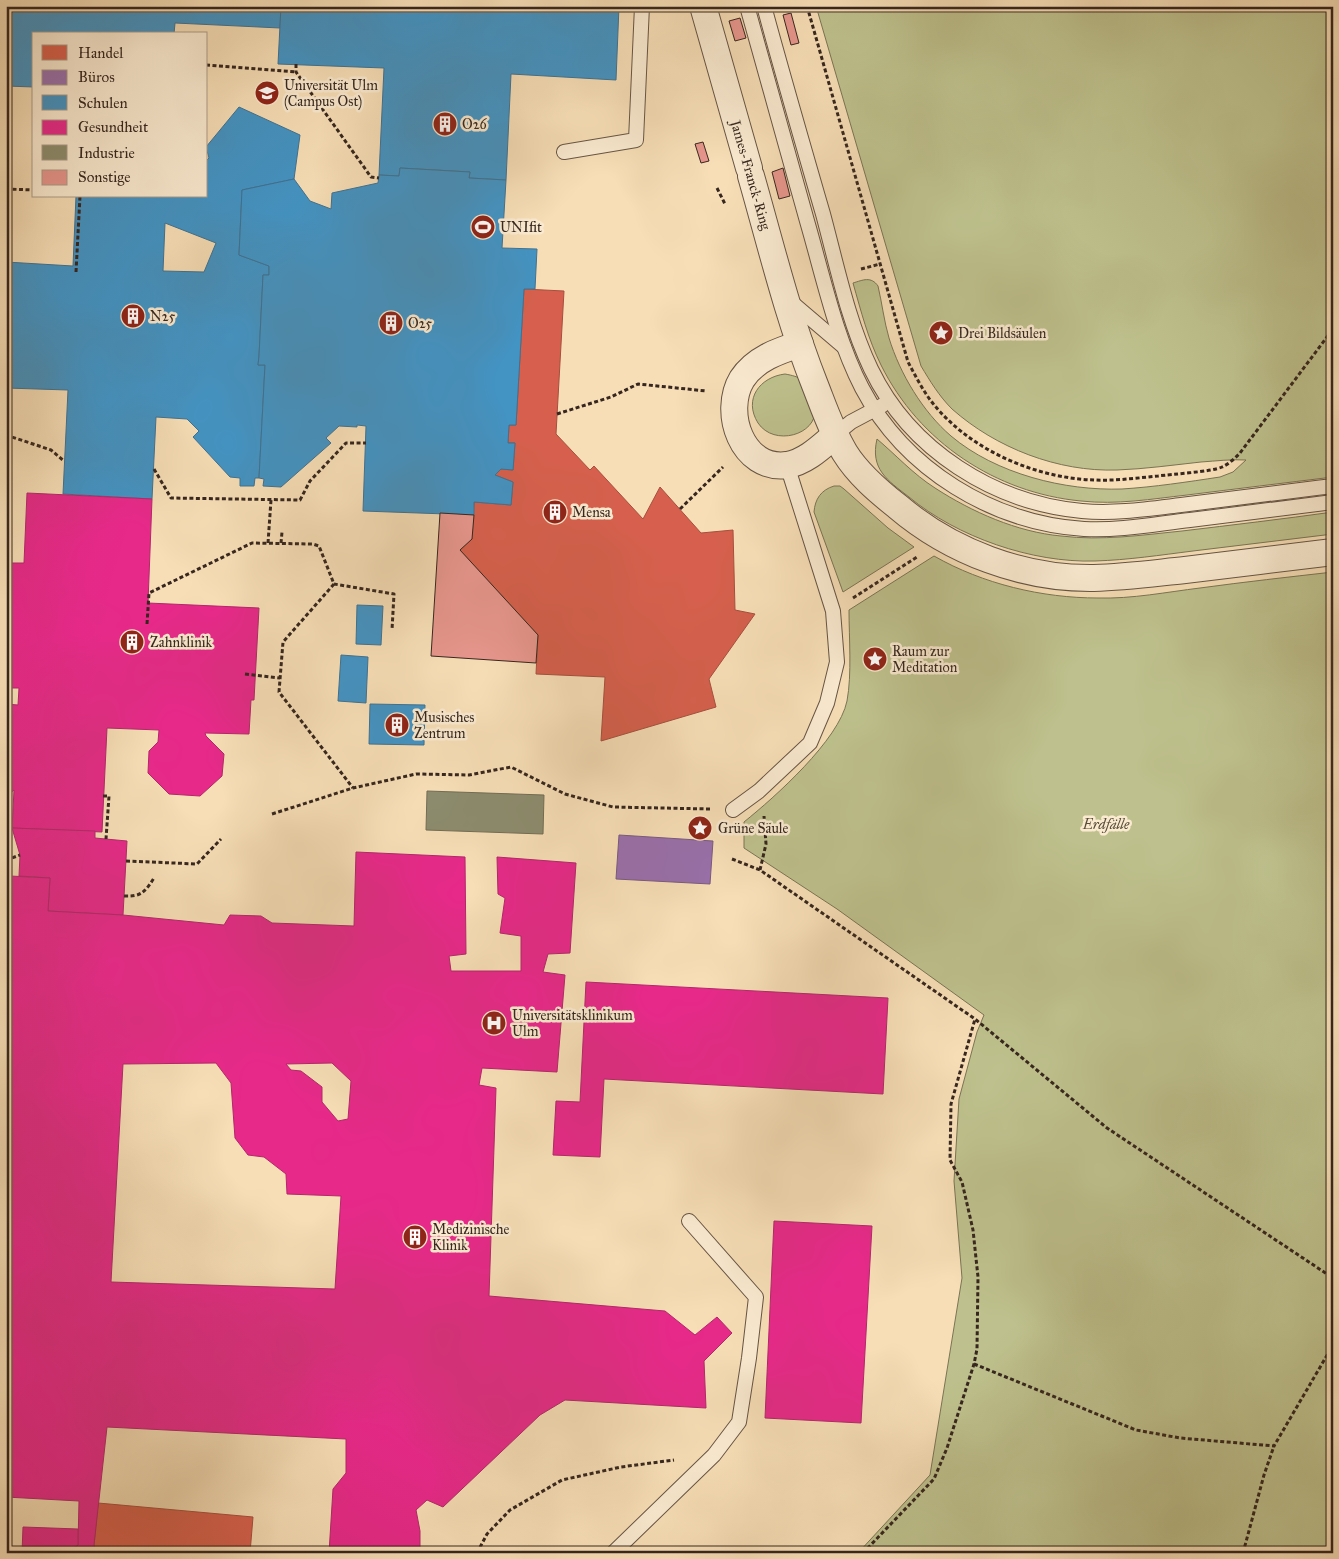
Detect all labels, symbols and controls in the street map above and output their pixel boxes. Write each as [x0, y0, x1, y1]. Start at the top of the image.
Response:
legend [32, 32, 208, 198]
text: Handel [78, 44, 124, 62]
text: Büros [78, 68, 115, 86]
place label: Universität Ulm (Campus Ost) [284, 77, 378, 111]
school or university icon: Universität Ulm (Campus Ost) [254, 80, 280, 106]
text: Schulen [78, 94, 128, 112]
building icon: O26 [432, 111, 458, 137]
place label: O26 [462, 116, 488, 133]
street label: James-Franck-Ring [725, 116, 774, 233]
text: Gesundheit [78, 118, 149, 136]
text: Industrie [78, 144, 135, 162]
text: Sonstige [78, 168, 131, 186]
sports icon: UNIfit [470, 214, 496, 240]
place label: UNIfit [500, 219, 542, 236]
building icon: N25 [120, 303, 146, 329]
place label: N25 [150, 308, 176, 325]
building icon: O25 [378, 310, 404, 336]
place label: O25 [408, 315, 432, 332]
place icon: Drei Bildsäulen [928, 320, 954, 346]
place label: Drei Bildsäulen [958, 325, 1047, 342]
building icon: Mensa [542, 499, 568, 525]
place label: Mensa [572, 504, 611, 521]
building icon: Zahnklinik [119, 629, 145, 655]
place label: Zahnklinik [150, 634, 213, 651]
place label: Raum zur Meditation [892, 643, 958, 676]
place icon: Raum zur Meditation [862, 646, 888, 672]
place label: Musisches Zentrum [414, 709, 474, 742]
building icon: Musisches Zentrum [384, 712, 410, 738]
place icon: Grüne Säule [687, 815, 713, 841]
park label: Erdfälle [1082, 816, 1130, 833]
place label: Grüne Säule [718, 820, 789, 837]
place label: Universitätsklinikum Ulm [512, 1007, 633, 1040]
hospital icon: Universitätsklinikum Ulm [481, 1010, 507, 1036]
place label: Medizinische Klinik [432, 1221, 509, 1254]
building icon: Medizinische Klinik [402, 1224, 428, 1250]

